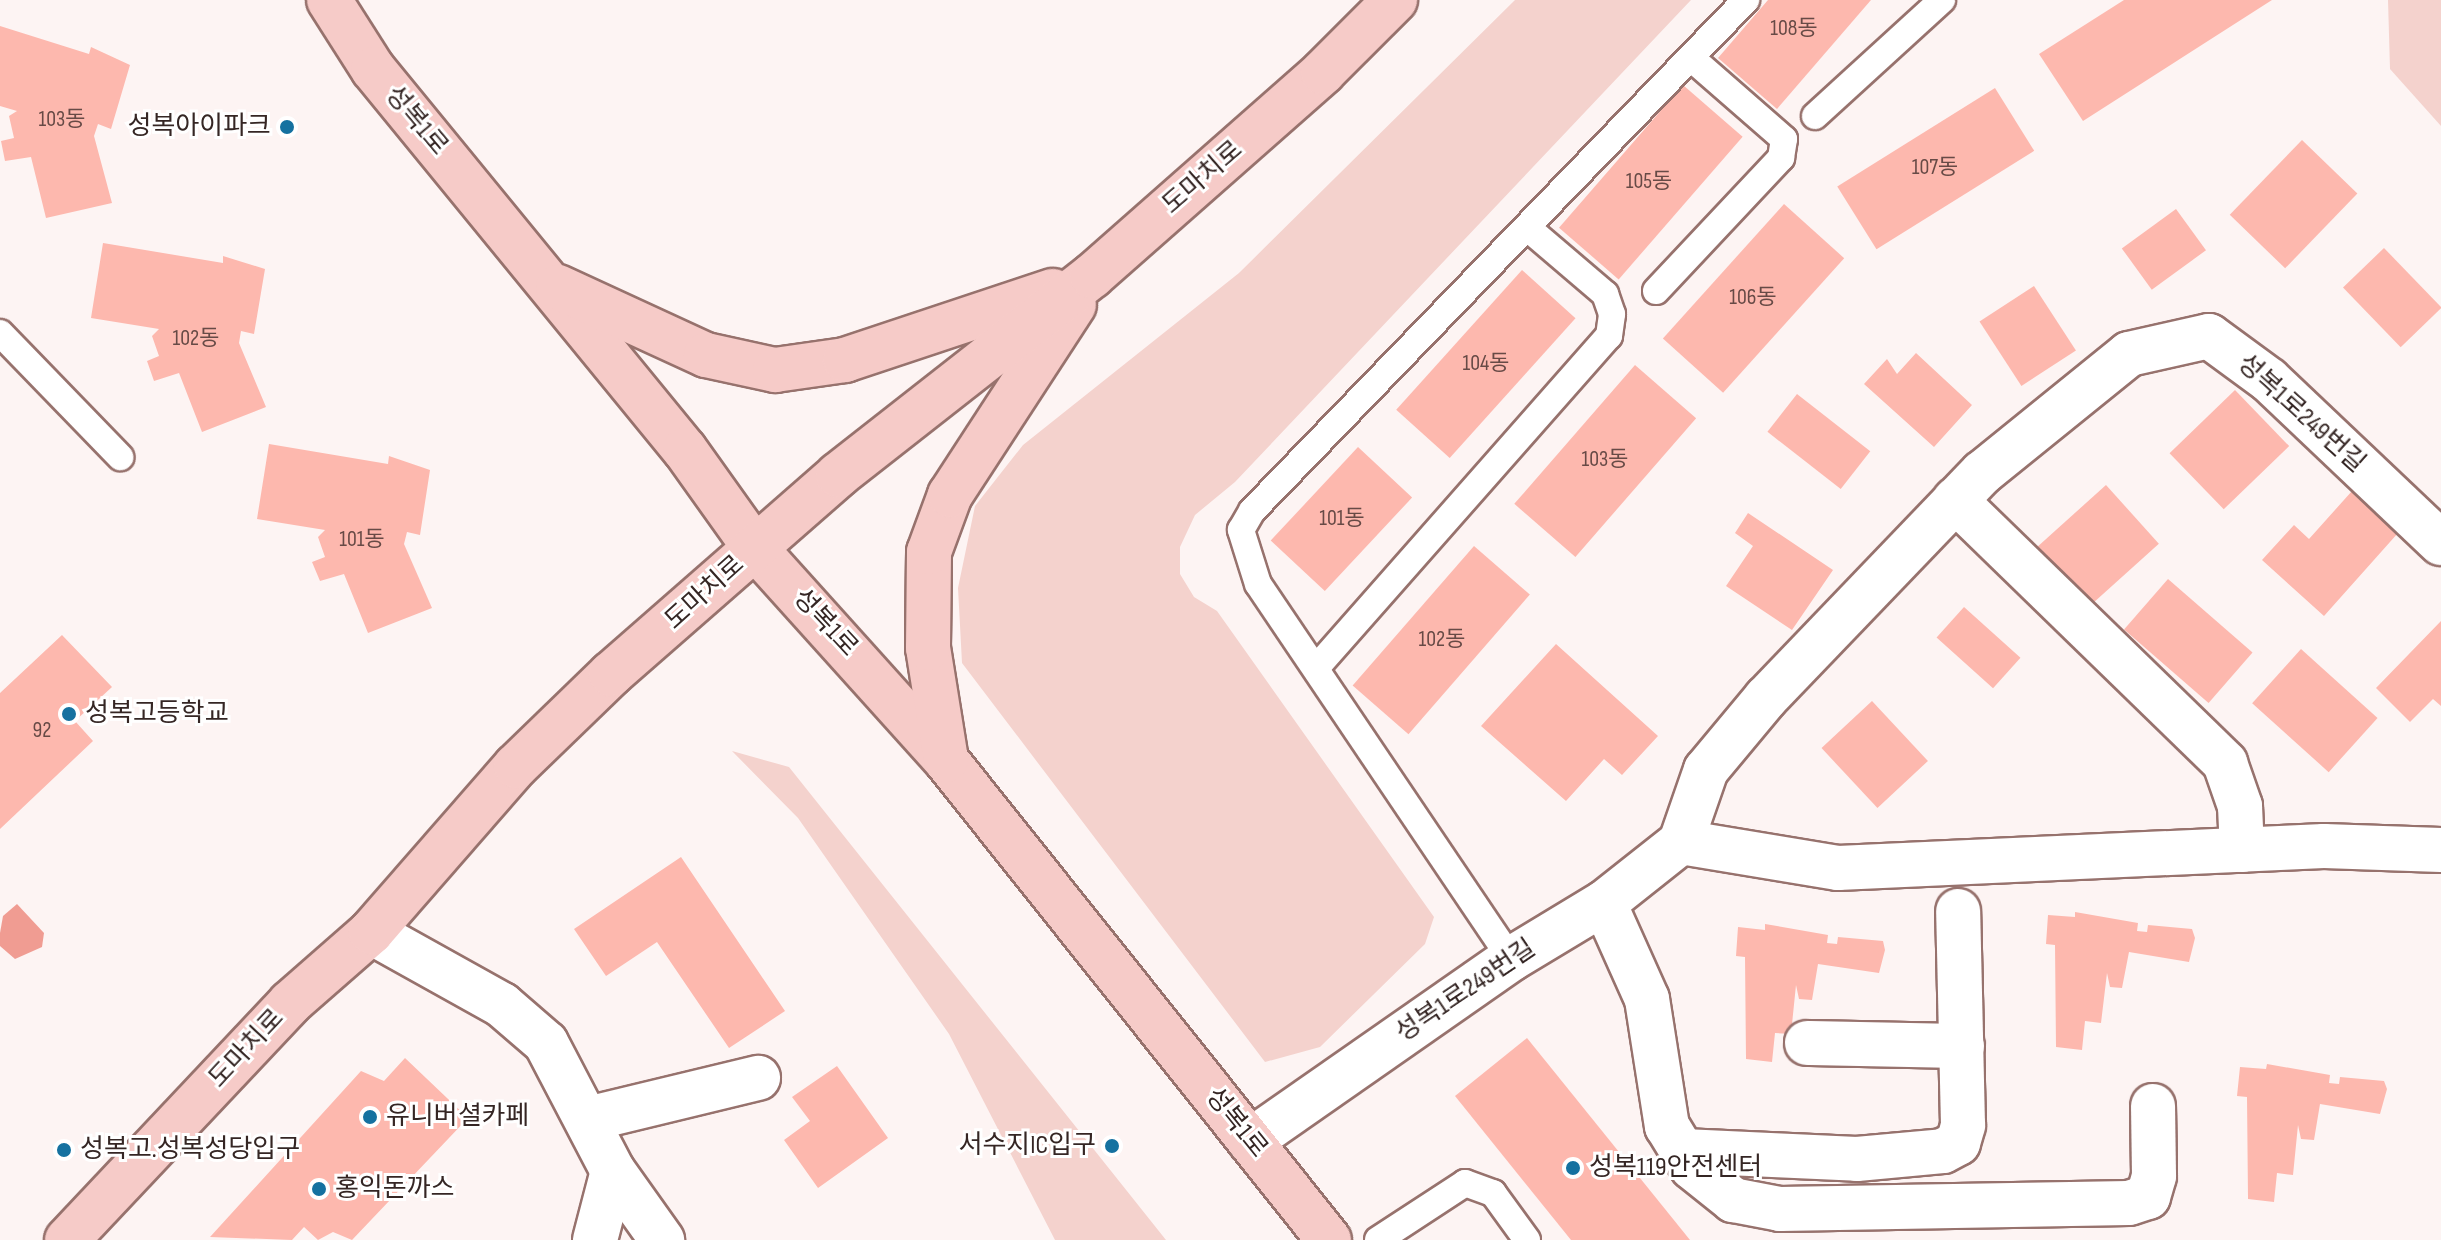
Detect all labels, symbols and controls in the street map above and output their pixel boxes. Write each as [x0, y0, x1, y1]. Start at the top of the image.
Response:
house number: 108동 [1770, 16, 1818, 42]
street label: 성복1로 [378, 80, 454, 162]
house number: 103동 [39, 107, 85, 133]
place label: 성복아이파크 [127, 111, 271, 143]
marker: 성복아이파크 [278, 118, 296, 136]
street label: 도마치로 [1157, 135, 1249, 221]
house number: 107동 [1912, 155, 1958, 181]
house number: 105동 [1626, 169, 1672, 195]
house number: 106동 [1729, 285, 1777, 311]
house number: 102동 [173, 326, 219, 352]
street label: 성복1로249번길 [2230, 348, 2372, 480]
house number: 104동 [1463, 351, 1509, 377]
house number: 103동 [1582, 447, 1628, 473]
house number: 101동 [1319, 506, 1365, 532]
house number: 101동 [339, 527, 385, 553]
street label: 도마치로 [659, 549, 751, 637]
street label: 성복1로 [786, 583, 864, 663]
house number: 102동 [1419, 627, 1465, 653]
place label: 성복고등학교 [85, 698, 229, 730]
marker: 성복고등학교 [60, 705, 78, 723]
house number: 92 [33, 718, 51, 744]
street label: 성복1로249번길 [1390, 933, 1542, 1049]
street label: 도마치로 [203, 1003, 291, 1095]
street label: 성복1로 [1198, 1082, 1274, 1164]
place label: 유니버셜카페 [386, 1101, 530, 1133]
marker: 유니버셜카페 [361, 1108, 379, 1126]
place label: 서수지IC입구 [959, 1130, 1096, 1162]
place label: 성복고.성복성당입구 [80, 1134, 300, 1166]
marker: 서수지IC입구 [1103, 1137, 1121, 1155]
marker: 성복고.성복성당입구 [55, 1141, 73, 1159]
place label: 성복119안전센터 [1589, 1152, 1762, 1184]
marker: 성복119안전센터 [1564, 1159, 1582, 1177]
place label: 홍익돈까스 [335, 1173, 455, 1205]
marker: 홍익돈까스 [310, 1180, 328, 1198]

